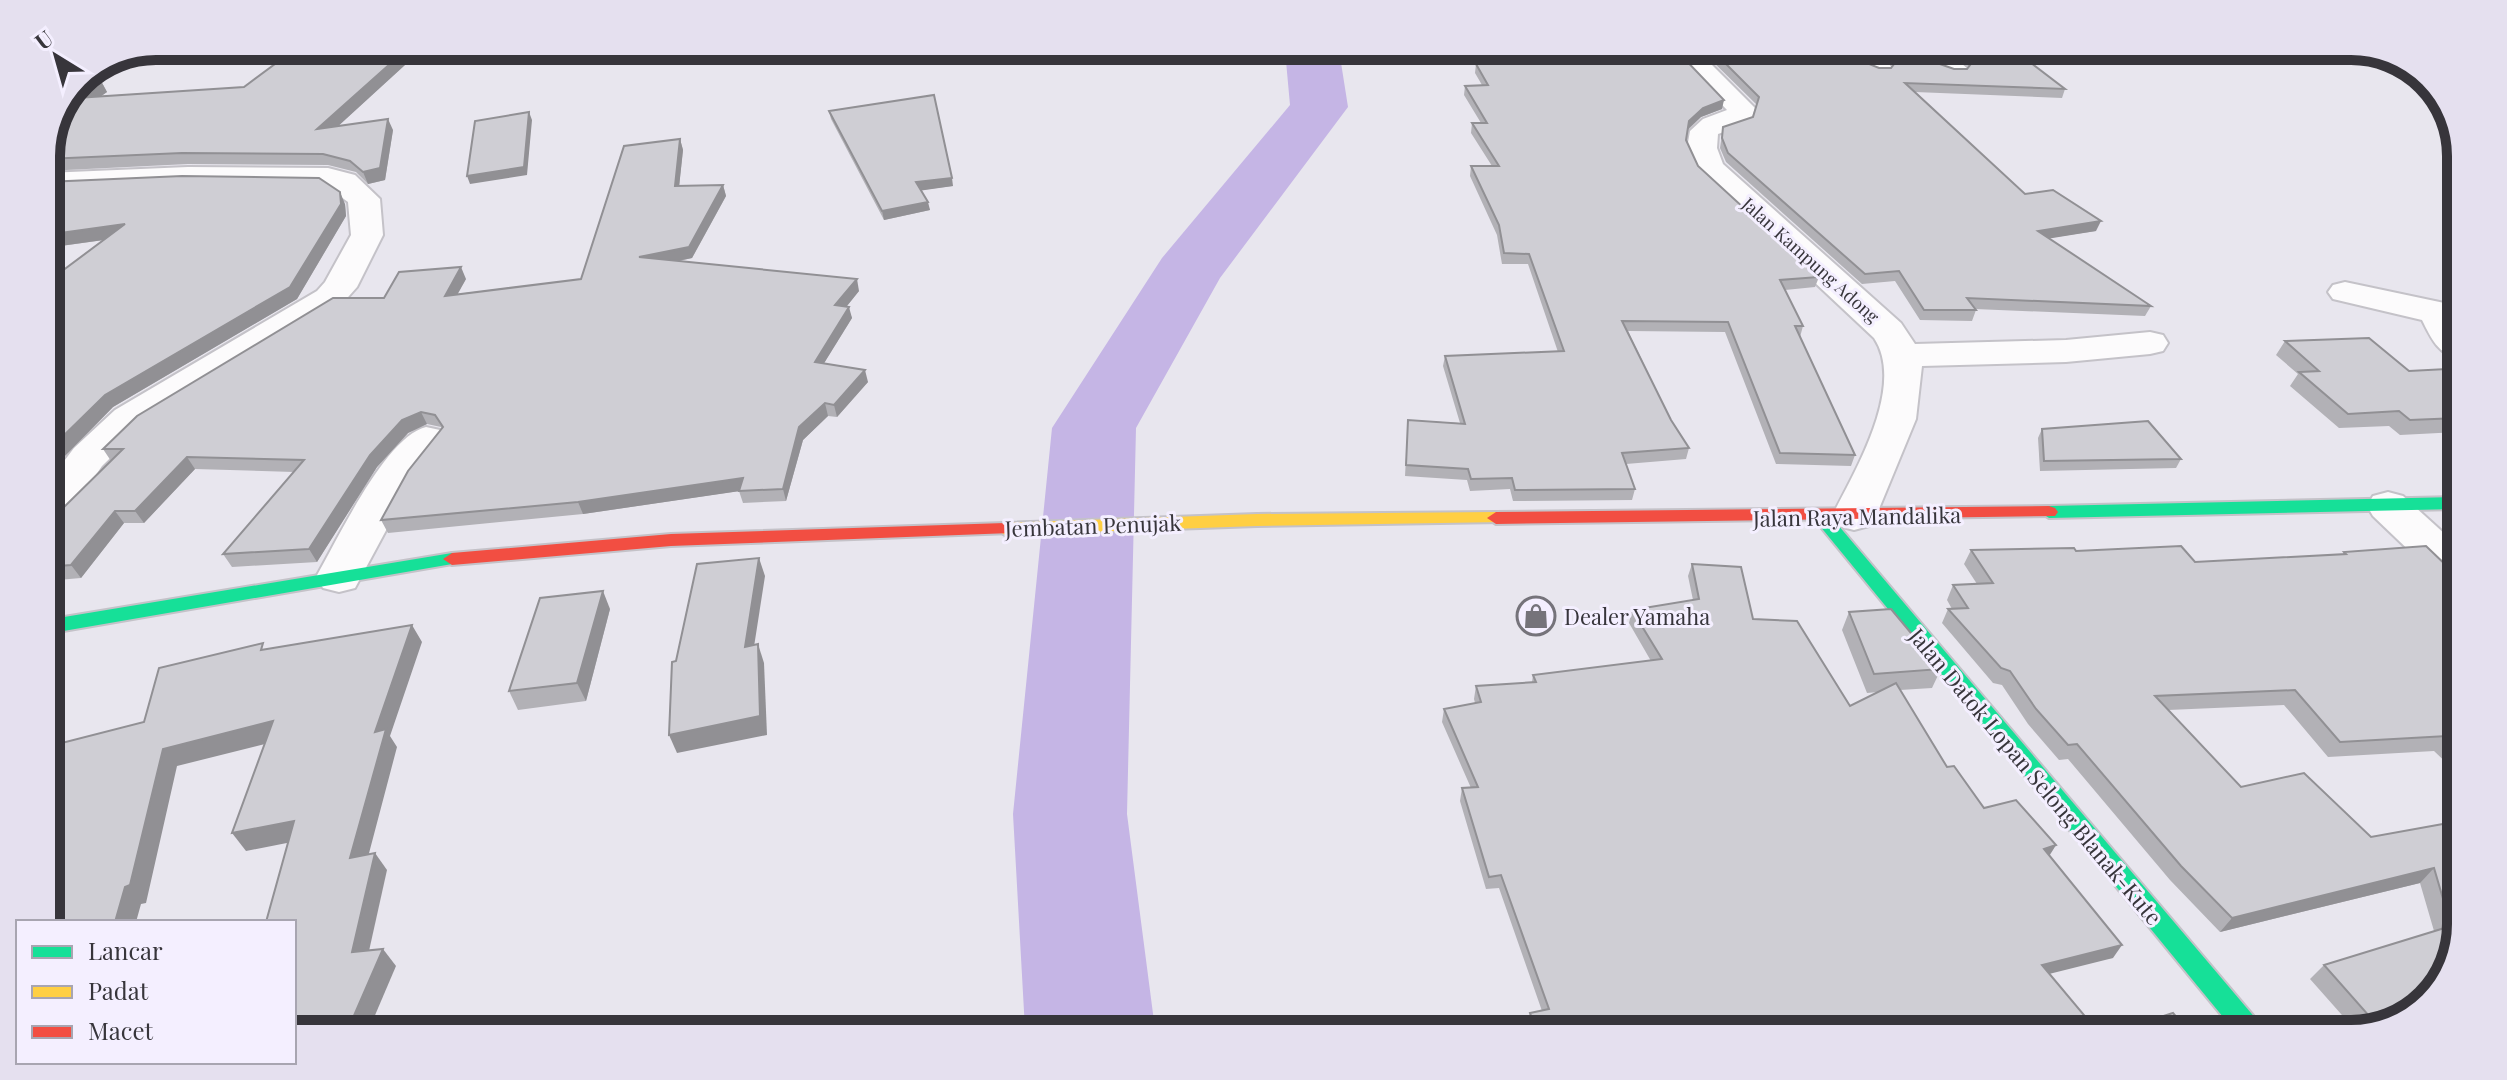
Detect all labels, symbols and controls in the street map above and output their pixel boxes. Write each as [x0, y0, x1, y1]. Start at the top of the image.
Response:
north arrow [16, 16, 96, 96]
text: U [28, 23, 58, 56]
street label: Jalan Kampung Adong [1736, 191, 1885, 328]
street label: Jalan Raya Mandalika [1752, 499, 1961, 533]
street label: Jembatan Penujak [1003, 507, 1182, 543]
shop icon: Dealer Yamaha [1515, 595, 1557, 637]
place label: Dealer Yamaha [1564, 601, 1710, 631]
street label: Jalan Datok Lopan Selong Blanak-Kute [1902, 621, 2169, 931]
legend [16, 920, 296, 1064]
text: Lancar [88, 934, 163, 966]
text: Padat [88, 974, 149, 1006]
text: Macet [88, 1014, 154, 1046]

